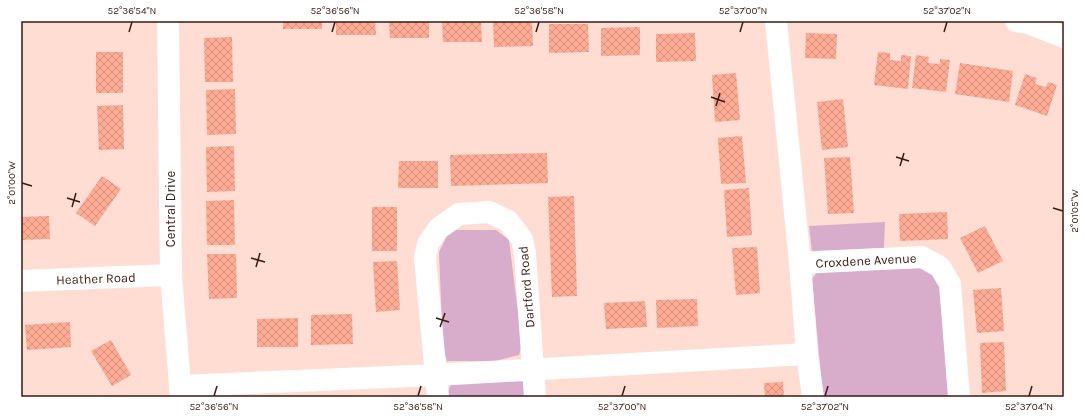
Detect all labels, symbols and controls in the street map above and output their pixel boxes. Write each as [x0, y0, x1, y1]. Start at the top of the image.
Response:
text: 52°36'54"N [108, 5, 156, 17]
text: 52°36'56"N [310, 5, 360, 17]
text: 52°36'58"N [514, 5, 564, 17]
text: 52°37'00"N [719, 5, 767, 17]
text: 52°37'02"N [923, 5, 971, 17]
text: 2°01'00"W [6, 161, 18, 205]
street label: Central Drive [163, 171, 178, 247]
text: 2°01'05"W [1069, 189, 1081, 233]
street label: Dartford Road [515, 245, 538, 329]
street label: Croxdene Avenue [815, 250, 917, 271]
street label: Heather Road [56, 270, 136, 287]
text: 52°36'56"N [189, 401, 239, 413]
text: 52°36'58"N [393, 401, 443, 413]
text: 52°37'00"N [598, 401, 646, 413]
text: 52°37'02"N [801, 401, 849, 413]
text: 52°37'04"N [1005, 401, 1053, 413]

